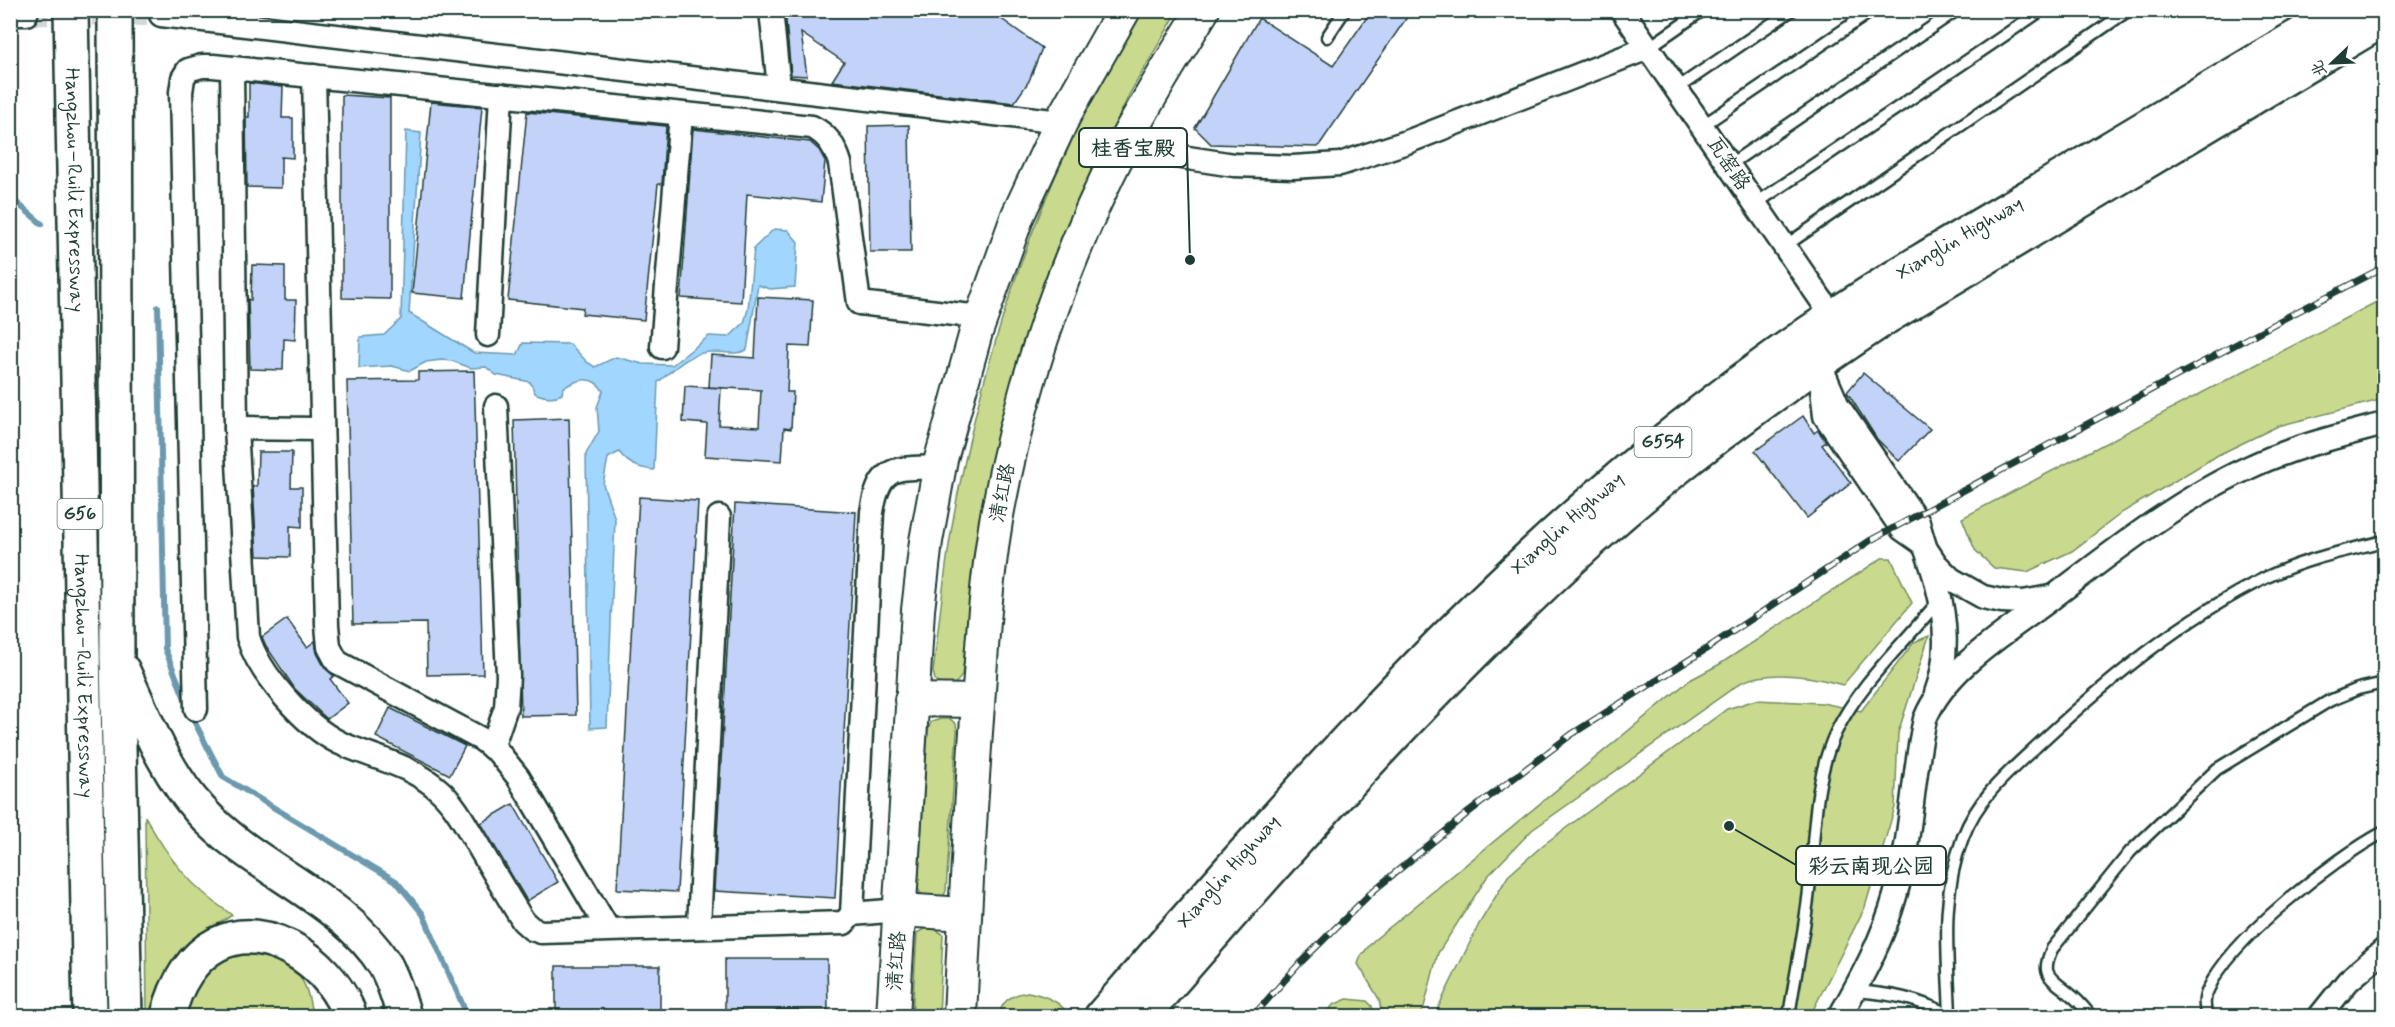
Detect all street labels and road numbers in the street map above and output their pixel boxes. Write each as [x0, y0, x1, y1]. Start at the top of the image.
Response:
street label: Hangzhou–Ruili Expressway [58, 67, 90, 313]
street label: 瓦窑路 [1700, 132, 1757, 197]
street label: Xianglin Highway [1891, 190, 2028, 287]
road number: G554 [1634, 427, 1692, 457]
street label: 清红路 [984, 460, 1022, 525]
street label: Xianglin Highway [1505, 466, 1630, 581]
road number: G56 [58, 499, 103, 529]
street label: Hangzhou–Ruili Expressway [67, 553, 99, 798]
street label: Xianglin Highway [1171, 809, 1286, 934]
street label: 清红路 [881, 929, 913, 992]

